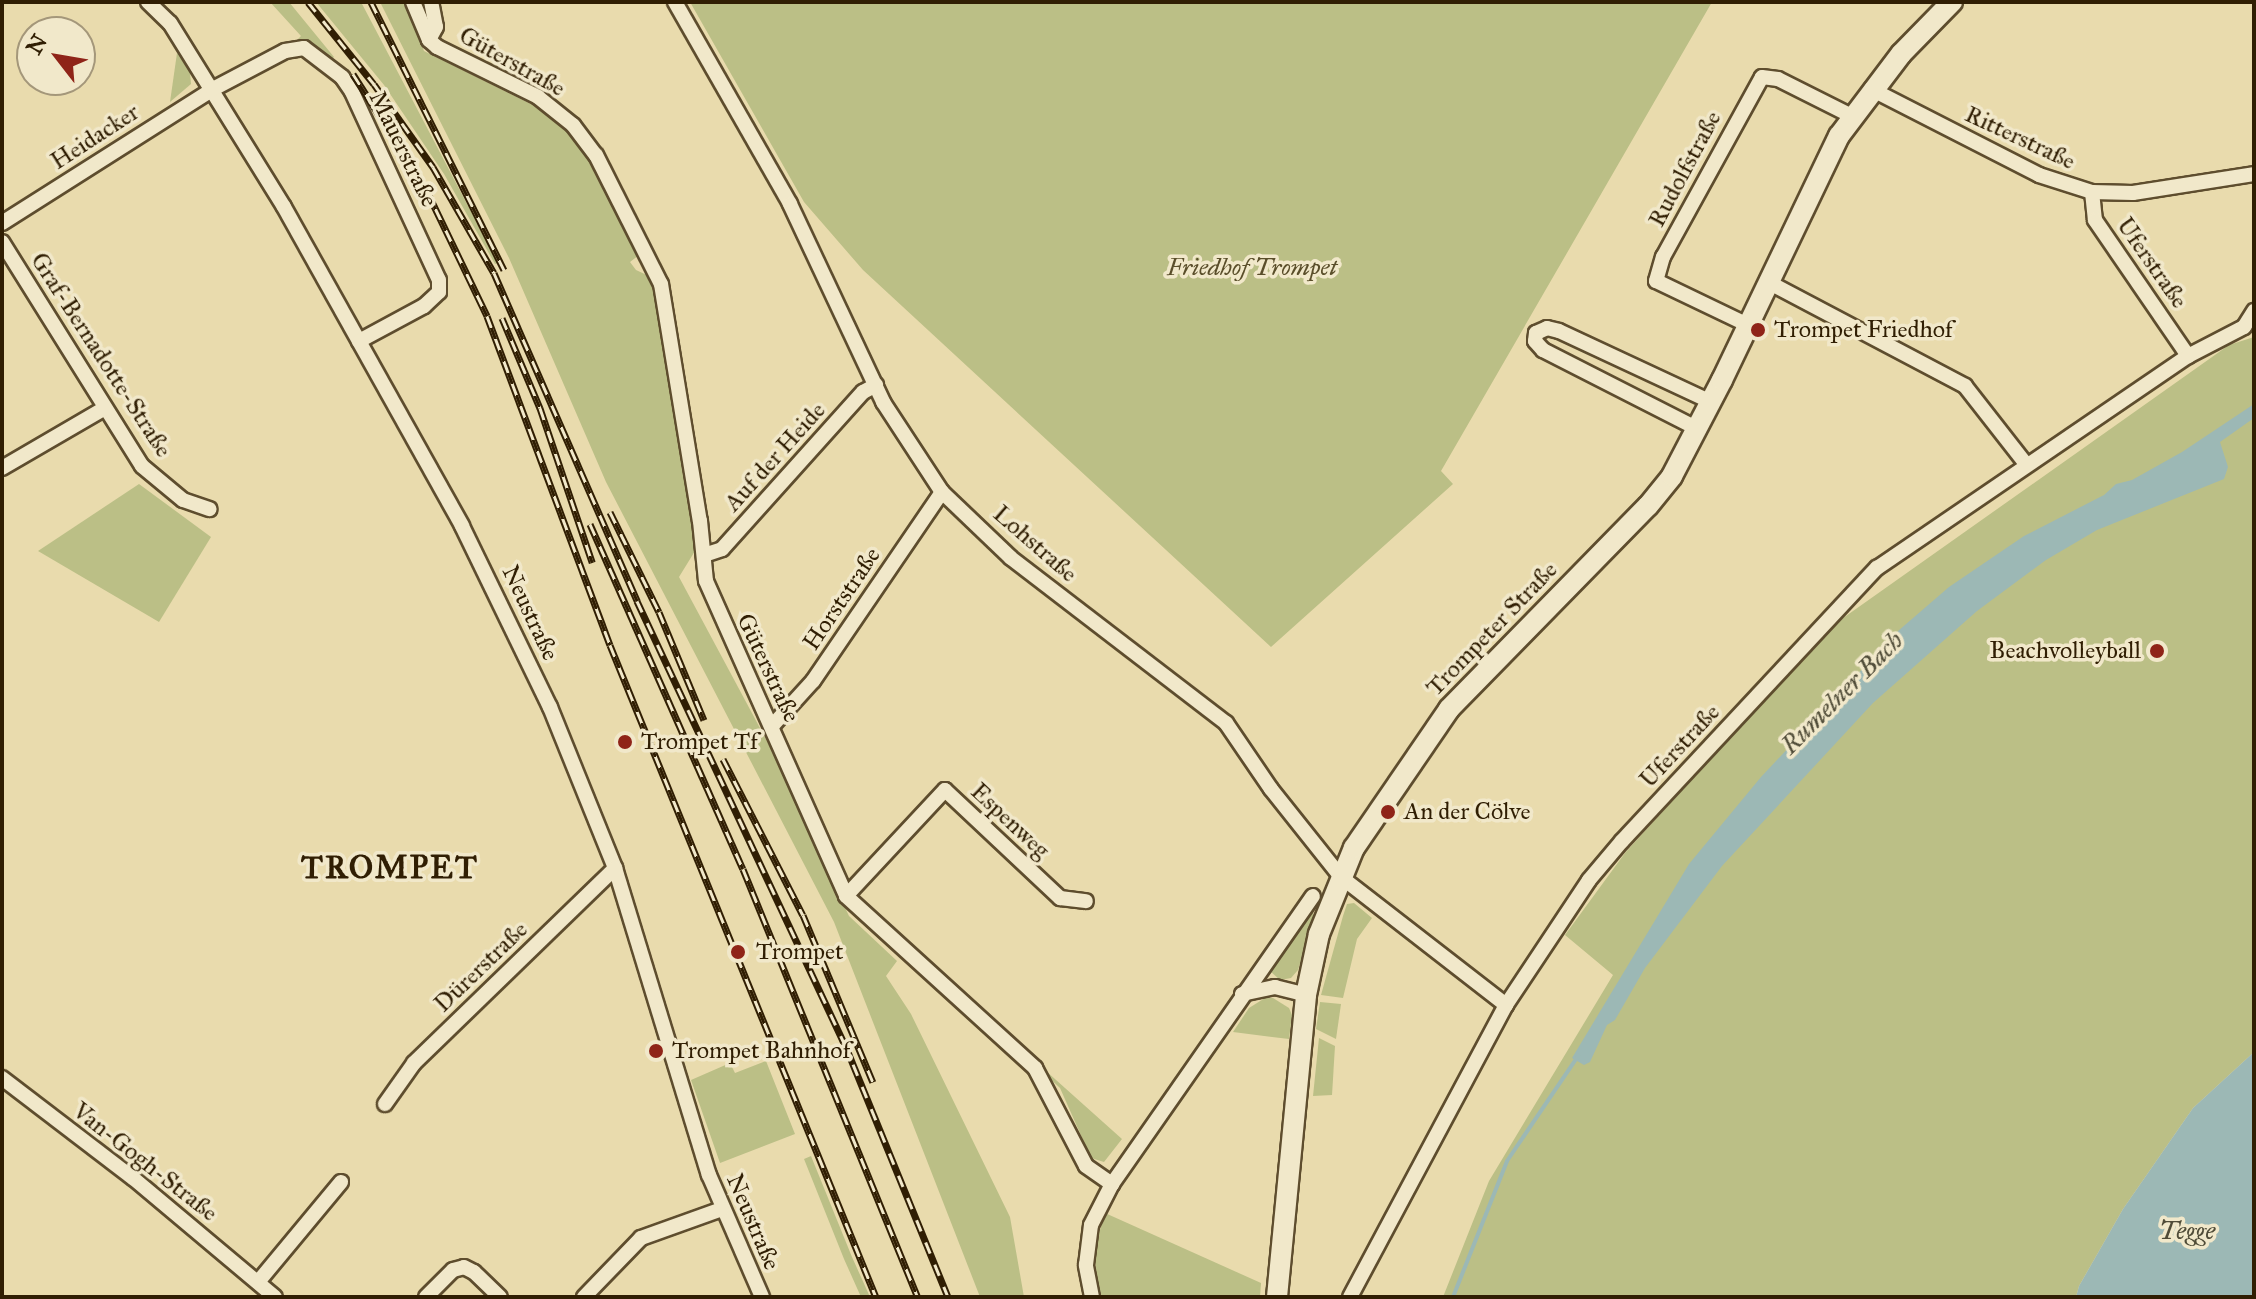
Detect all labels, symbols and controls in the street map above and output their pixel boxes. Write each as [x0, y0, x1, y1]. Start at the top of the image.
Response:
north arrow [16, 16, 96, 96]
street label: Güterstraße [454, 21, 570, 103]
text: N [20, 29, 53, 59]
street label: Mauerstraße [363, 86, 443, 212]
street label: Heidacker [46, 98, 144, 176]
street label: Ritterstraße [1960, 100, 2080, 176]
street label: Rudolfstraße [1642, 106, 1728, 232]
street label: Uferstraße [2110, 212, 2194, 314]
street label: Graf-Bernadotte-Straße [24, 247, 178, 463]
park label: Friedhof Trompet [1167, 254, 1337, 282]
place label: Trompet Friedhof [1774, 316, 1953, 344]
marker: Trompet Friedhof [1749, 321, 1767, 339]
street label: Auf der Heide [718, 396, 832, 518]
street label: Lohstraße [987, 500, 1083, 588]
street label: Horststraße [797, 542, 887, 656]
street label: Trompeter Straße [1421, 556, 1563, 702]
street label: Neustraße [495, 561, 565, 665]
street label: Güterstraße [730, 609, 806, 727]
water label: Rumelner Bach [1774, 625, 1910, 761]
place label: Beachvolleyball [1990, 637, 2141, 665]
marker: Beachvolleyball [2148, 642, 2166, 660]
street label: Uferstraße [1634, 698, 1726, 794]
place label: Trompet Tf [641, 728, 758, 756]
marker: Trompet Tf [616, 733, 634, 751]
street label: Espenweg [965, 777, 1055, 865]
place label: An der Cölve [1404, 798, 1530, 826]
marker: An der Cölve [1379, 803, 1397, 821]
district label: TROMPET [301, 849, 479, 887]
street label: Dürerstraße [428, 916, 534, 1018]
place label: Trompet [756, 938, 844, 966]
marker: Trompet [727, 941, 749, 963]
place label: Trompet Bahnhof [672, 1037, 851, 1065]
marker: Trompet Bahnhof [647, 1042, 665, 1060]
street label: Van-Gogh-Straße [67, 1097, 223, 1227]
street label: Neustraße [720, 1170, 786, 1274]
water label: Tegge [2159, 1215, 2215, 1247]

